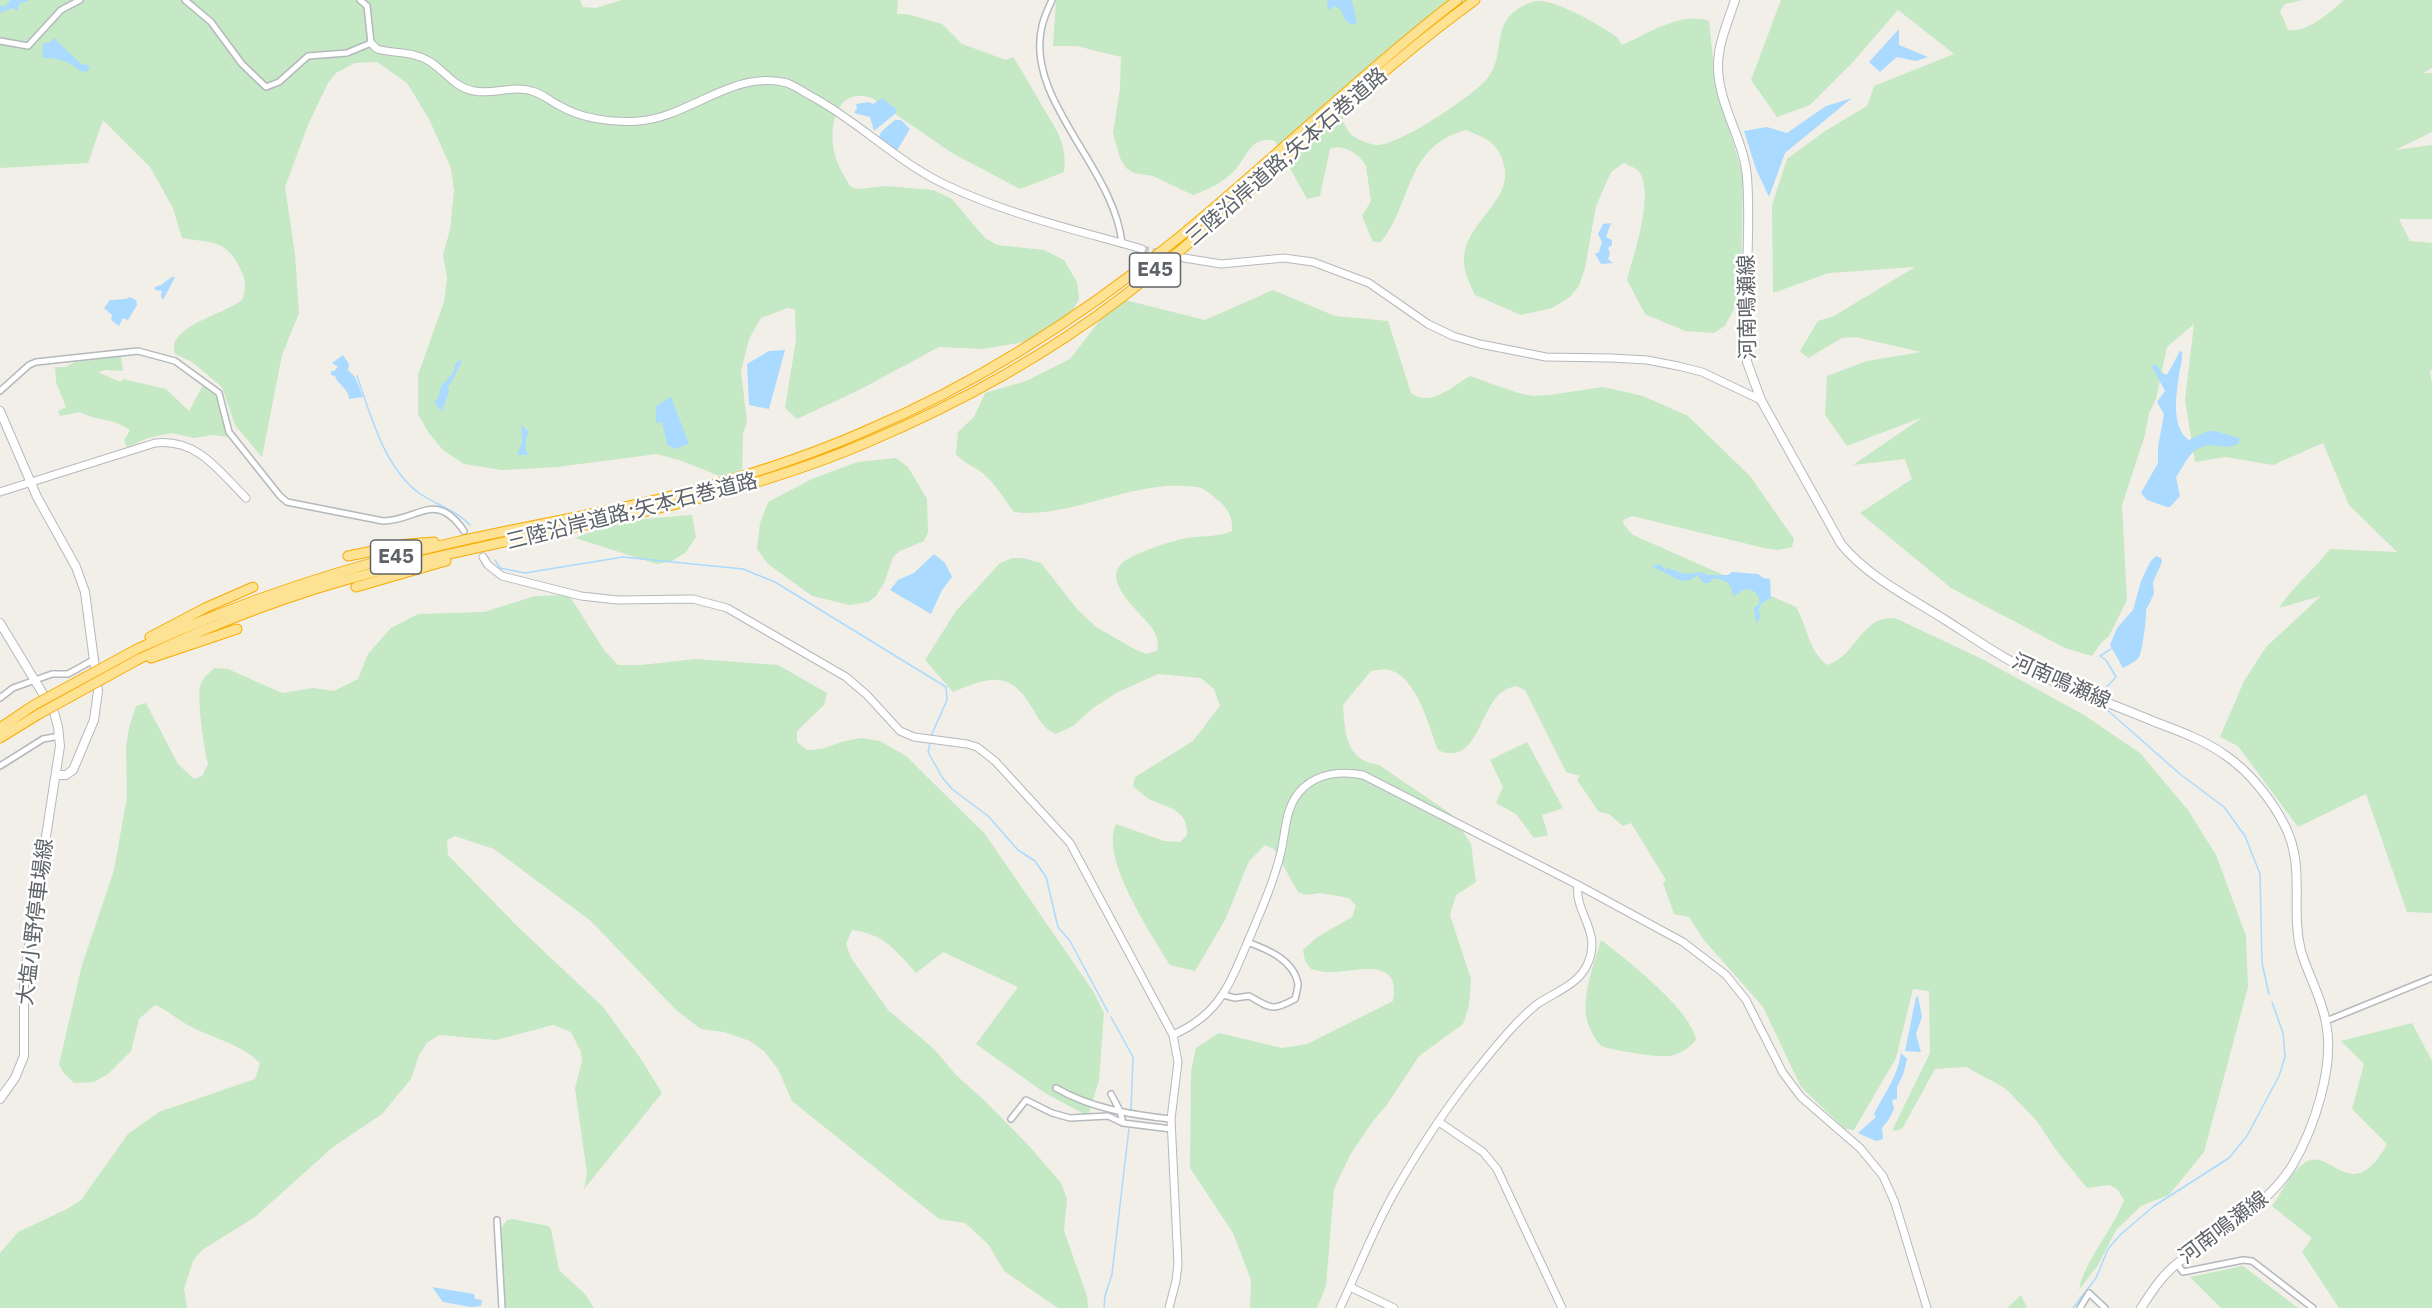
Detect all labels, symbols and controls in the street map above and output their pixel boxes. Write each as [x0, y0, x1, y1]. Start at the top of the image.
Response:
street label: 三陸沿岸道路;矢本石巻道路 [1181, 63, 1393, 251]
road number: E45 [1130, 253, 1180, 287]
street label: 河南鳴瀬線 [1734, 254, 1762, 360]
street label: 三陸沿岸道路;矢本石巻道路 [504, 469, 760, 555]
road number: E45 [370, 540, 422, 574]
street label: 河南鳴瀬線 [2008, 649, 2114, 715]
street label: 大塩小野停車場線 [13, 837, 59, 1007]
street label: 河南鳴瀬線 [2174, 1186, 2274, 1270]

